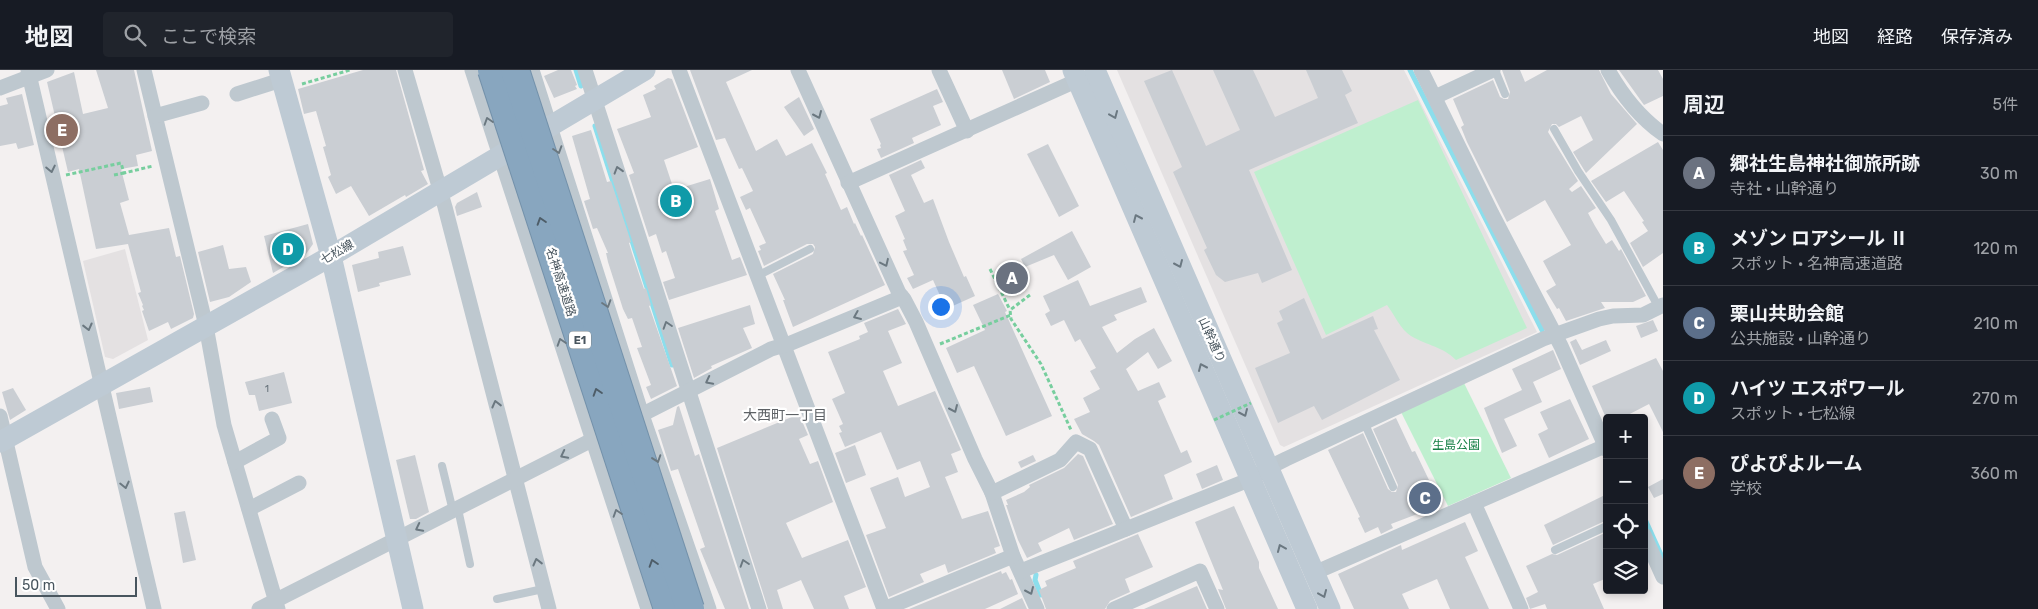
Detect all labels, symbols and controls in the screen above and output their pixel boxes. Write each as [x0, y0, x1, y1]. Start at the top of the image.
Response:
search box [103, 12, 453, 57]
icon: search [121, 21, 149, 49]
text: 地図 [25, 23, 73, 51]
text: ここで検索 [161, 25, 256, 48]
text: 地図 [1813, 26, 1849, 48]
text: 経路 [1877, 26, 1913, 48]
text: 保存済み [1941, 26, 2013, 48]
text: 周辺 [1683, 92, 1725, 117]
text: 5件 [1992, 95, 2018, 114]
one-way arrow [811, 110, 822, 119]
one-way arrow [1108, 110, 1119, 119]
pin: E [46, 111, 78, 149]
one-way arrow [484, 117, 494, 126]
one-way arrow [552, 145, 562, 153]
text: 郷社生島神社御旅所跡 [1730, 152, 1920, 175]
one-way arrow [45, 164, 56, 173]
text: A [1693, 164, 1705, 183]
text: 30 m [1980, 164, 2018, 183]
one-way arrow [614, 166, 624, 175]
text: 寺社 · 山幹通り [1730, 179, 1839, 198]
pin: B [660, 182, 692, 220]
one-way arrow [1133, 214, 1144, 223]
one-way arrow [537, 217, 547, 225]
text: メゾン ロアシール Ⅱ [1730, 227, 1908, 250]
pin: D [272, 230, 304, 268]
street label: 七松線 [318, 237, 356, 267]
text: B [1693, 239, 1705, 258]
text: 120 m [1973, 239, 2018, 258]
street label: 名神高速道路 [543, 246, 579, 318]
text: スポット · 名神高速道路 [1730, 254, 1903, 273]
one-way arrow [878, 258, 889, 267]
pin: A [996, 259, 1028, 297]
one-way arrow [1173, 259, 1184, 268]
your location [928, 294, 954, 320]
one-way arrow [601, 300, 611, 308]
text: 栗山共助会館 [1730, 302, 1844, 325]
one-way arrow [853, 309, 862, 320]
text: C [1693, 314, 1705, 333]
text: 210 m [1973, 314, 2018, 333]
street label: 山幹通り [1196, 315, 1228, 365]
one-way arrow [663, 321, 673, 330]
one-way arrow [82, 322, 93, 331]
text: 公共施設 · 山幹通り [1730, 329, 1871, 348]
road number: E1 [569, 332, 591, 348]
one-way arrow [556, 338, 566, 346]
one-way arrow [1198, 363, 1209, 372]
one-way arrow [705, 375, 714, 385]
text: ハイツ エスポワール [1730, 377, 1905, 400]
house number: 1 [265, 383, 269, 395]
one-way arrow [593, 388, 603, 396]
text: D [1693, 389, 1705, 408]
text: 270 m [1972, 389, 2018, 408]
one-way arrow [491, 400, 502, 409]
one-way arrow [948, 404, 959, 413]
text: スポット · 七松線 [1730, 404, 1855, 423]
district label: 大西町一丁目 [743, 407, 827, 424]
one-way arrow [1238, 408, 1249, 417]
map controls [1603, 414, 1648, 594]
button: + [1603, 414, 1648, 459]
park label: 生島公園 [1432, 438, 1480, 452]
one-way arrow [560, 448, 569, 459]
text: ぴよぴよルーム [1730, 452, 1862, 475]
one-way arrow [652, 454, 662, 463]
button: − [1603, 459, 1648, 504]
text: E [1694, 464, 1704, 483]
text: 360 m [1970, 464, 2018, 483]
pin: C [1409, 479, 1441, 517]
text: 学校 [1730, 479, 1762, 498]
one-way arrow [119, 480, 130, 489]
button: locate [1603, 504, 1648, 549]
one-way arrow [612, 509, 622, 517]
one-way arrow [415, 522, 424, 532]
one-way arrow [1276, 544, 1287, 553]
button: layers [1603, 549, 1648, 594]
one-way arrow [532, 558, 542, 566]
one-way arrow [649, 559, 659, 567]
one-way arrow [740, 559, 750, 567]
scale bar [15, 574, 138, 597]
text: 50 m [22, 577, 55, 594]
one-way arrow [1023, 586, 1034, 595]
one-way arrow [1317, 589, 1328, 598]

